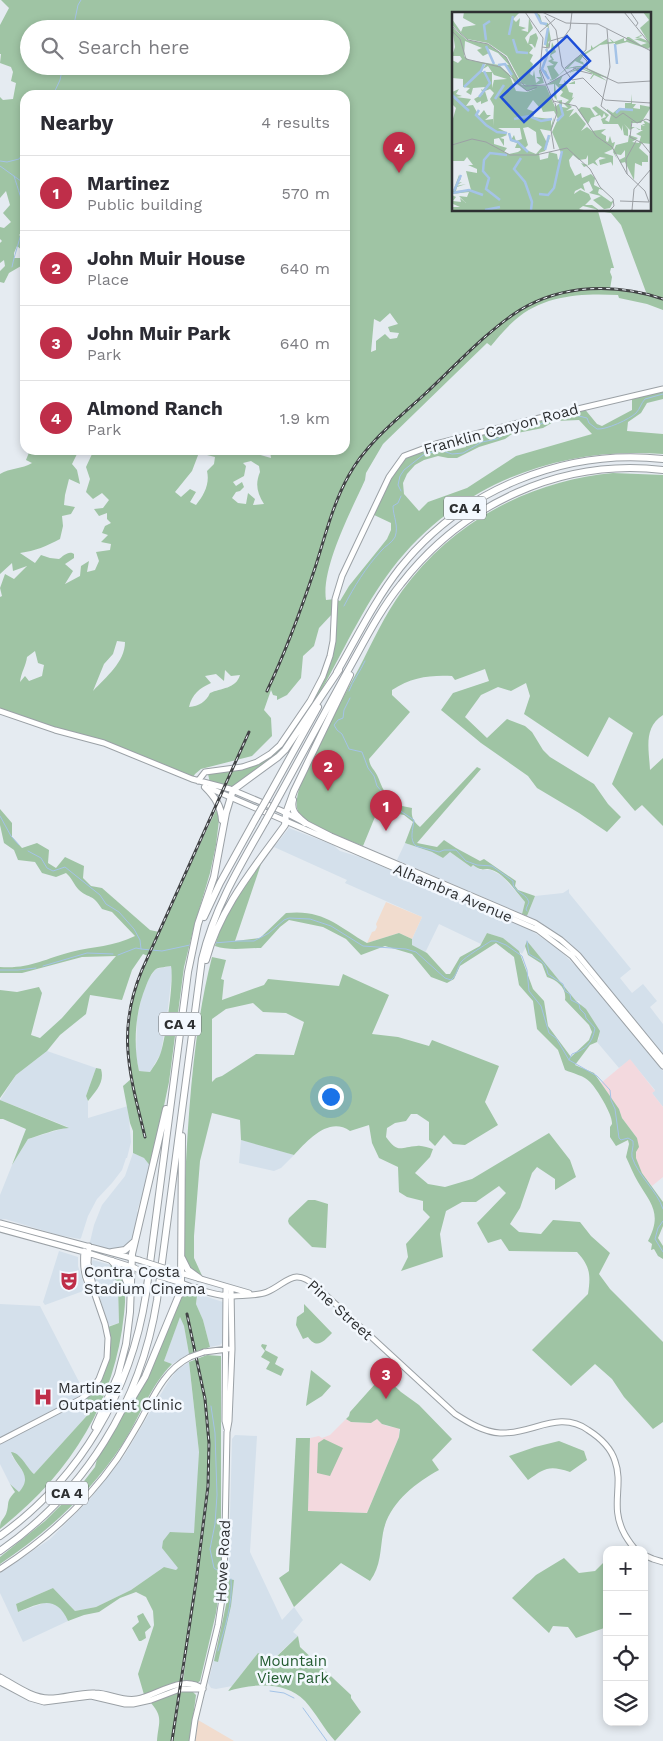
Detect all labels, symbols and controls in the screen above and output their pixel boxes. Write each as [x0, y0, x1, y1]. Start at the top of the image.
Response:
inset map [452, 12, 650, 211]
search box [20, 20, 350, 75]
icon: search [38, 34, 66, 62]
text: Search here [78, 36, 189, 59]
text: Nearby [40, 110, 113, 135]
text: 4 results [261, 113, 330, 132]
pin: 4 [383, 132, 415, 173]
text: Martinez [87, 172, 170, 195]
text: 1 [53, 184, 59, 203]
text: 570 m [281, 184, 330, 203]
text: Public building [87, 195, 202, 214]
text: John Muir House [87, 247, 245, 270]
text: 2 [51, 259, 61, 278]
text: 640 m [280, 259, 330, 278]
text: Place [87, 270, 129, 289]
text: John Muir Park [87, 322, 231, 345]
text: 3 [51, 334, 61, 353]
text: 640 m [280, 334, 330, 353]
text: Park [87, 345, 121, 364]
text: Almond Ranch [87, 397, 223, 420]
street label: Franklin Canyon Road [422, 400, 580, 458]
text: 4 [51, 409, 61, 428]
text: 1.9 km [280, 409, 330, 428]
text: Park [87, 420, 121, 439]
road number: CA 4 [444, 496, 486, 520]
pin: 2 [312, 750, 344, 791]
pin: 1 [370, 790, 402, 831]
street label: Alhambra Avenue [391, 860, 515, 926]
road number: CA 4 [159, 1012, 201, 1036]
your location [318, 1084, 344, 1110]
place label: Contra Costa Stadium Cinema [84, 1263, 206, 1298]
theatre icon: Contra Costa Stadium Cinema [58, 1270, 80, 1292]
street label: Pine Street [304, 1276, 377, 1344]
pin: 3 [370, 1358, 402, 1399]
place label: Martinez Outpatient Clinic [58, 1379, 182, 1414]
hospital icon: Martinez Outpatient Clinic [32, 1386, 54, 1408]
road number: CA 4 [46, 1482, 88, 1505]
street label: Howe Road [212, 1519, 234, 1603]
map controls [603, 1546, 648, 1726]
button: + [603, 1546, 648, 1591]
button: − [603, 1591, 648, 1636]
button: locate [603, 1636, 648, 1681]
park label: Mountain View Park [257, 1652, 329, 1687]
button: layers [603, 1681, 648, 1726]

